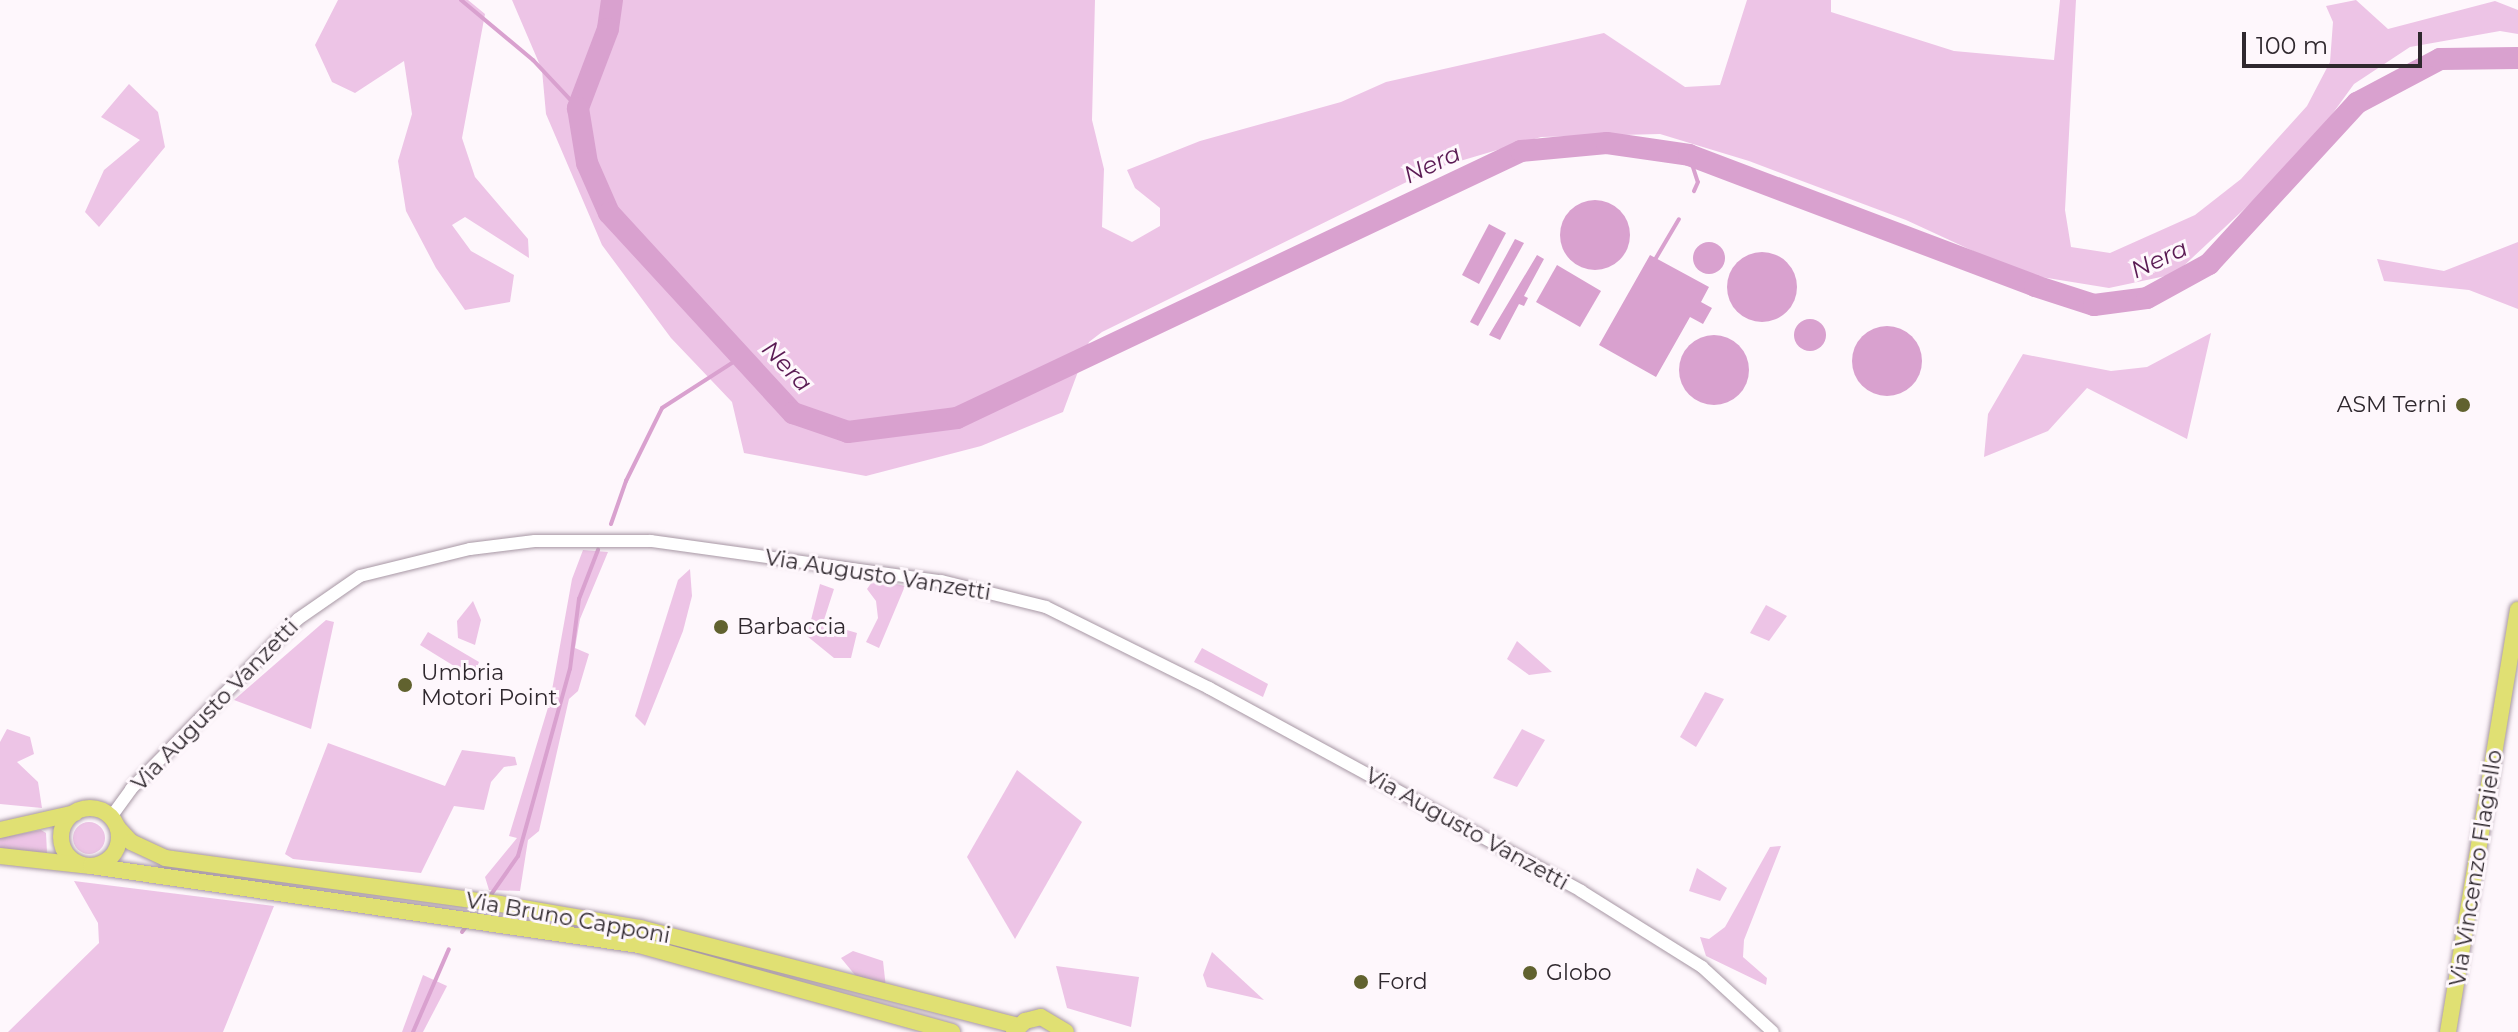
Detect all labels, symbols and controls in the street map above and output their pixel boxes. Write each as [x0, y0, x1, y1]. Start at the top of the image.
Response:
scale bar [2246, 16, 2426, 66]
text: 100 m [2256, 31, 2328, 60]
water label: Nera [1399, 138, 1465, 190]
water label: Nera [2126, 233, 2192, 285]
water label: Nera [756, 335, 818, 397]
place label: ASM Terni [2337, 392, 2447, 418]
marker: ASM Terni [2454, 396, 2472, 414]
street label: Via Augusto Vanzetti [763, 544, 993, 606]
street label: Via Augusto Vanzetti [126, 614, 304, 796]
place label: Barbaccia [737, 614, 846, 640]
marker: Barbaccia [712, 618, 730, 636]
place label: Umbria Motori Point [421, 659, 557, 710]
marker: Umbria Motori Point [396, 676, 414, 694]
street label: Via Vincenzo Flagiello [2444, 748, 2508, 988]
street label: Via Augusto Vanzetti [1361, 762, 1573, 896]
street label: Via Bruno Capponi [464, 887, 672, 949]
place label: Globo [1546, 960, 1611, 986]
marker: Globo [1521, 964, 1539, 982]
place label: Ford [1377, 969, 1428, 995]
marker: Ford [1352, 973, 1370, 991]

